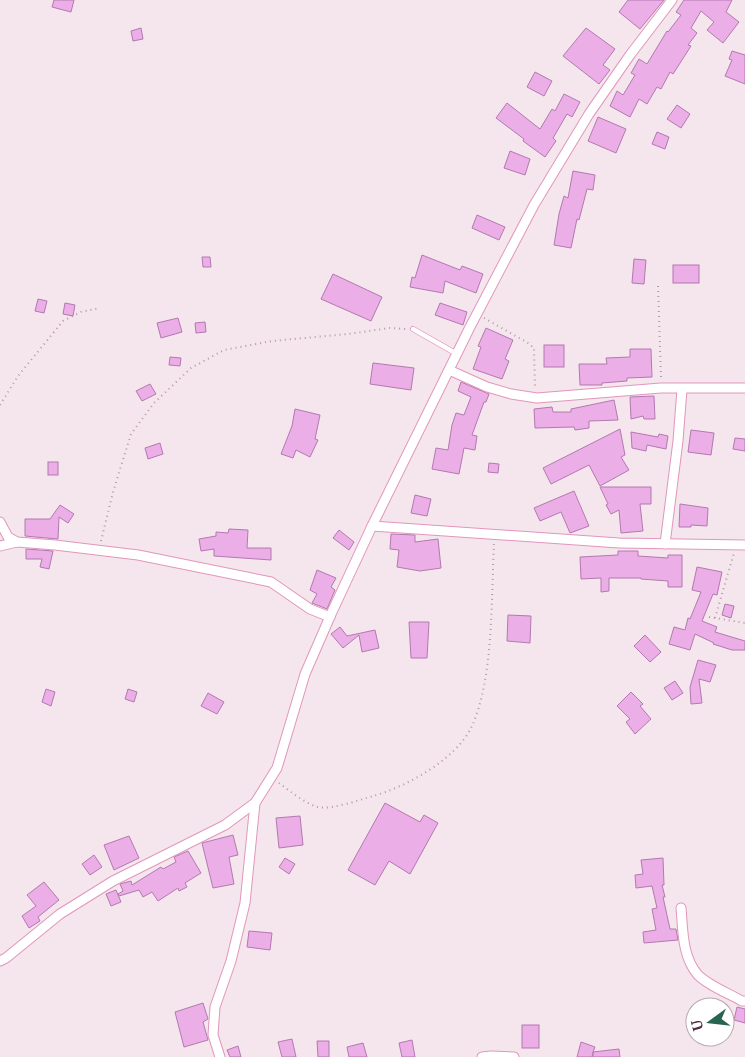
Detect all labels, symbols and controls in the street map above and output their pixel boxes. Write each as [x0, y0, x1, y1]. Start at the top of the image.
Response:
north arrow [685, 997, 735, 1047]
text: U [687, 1017, 707, 1033]

